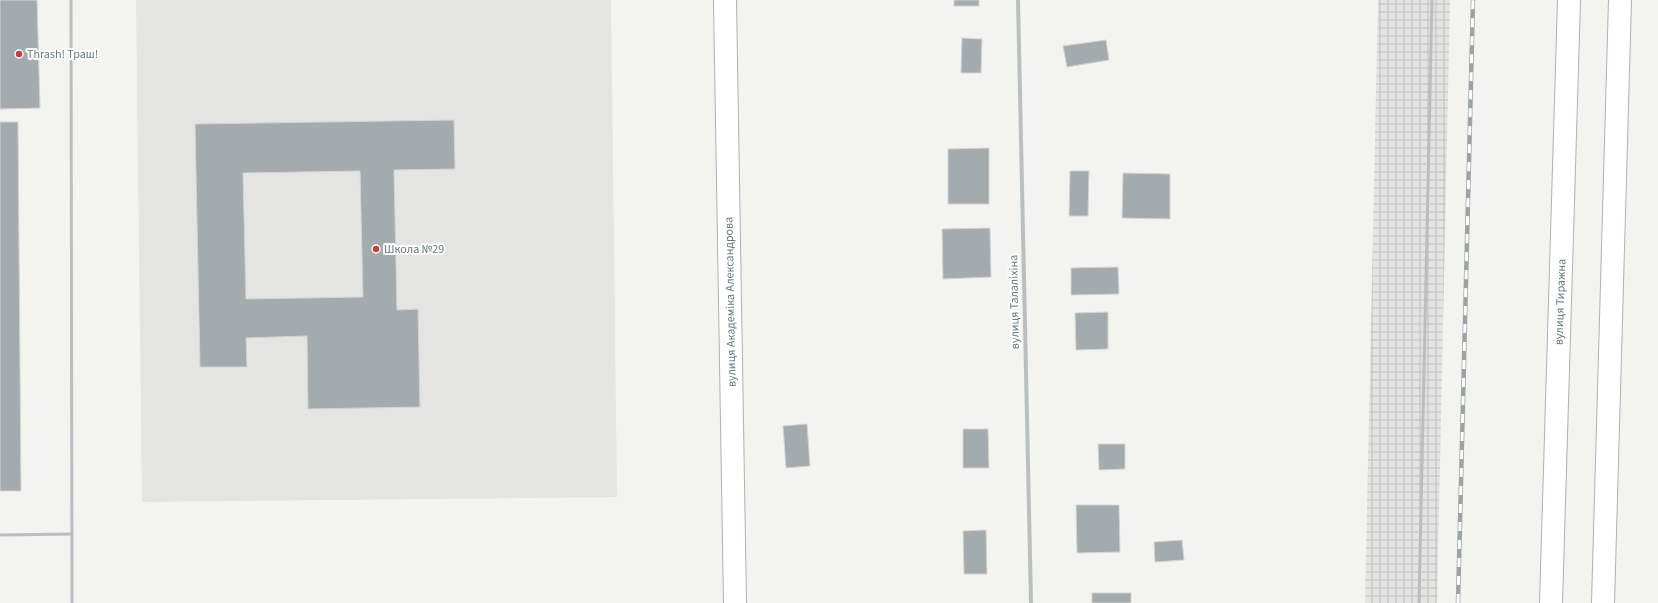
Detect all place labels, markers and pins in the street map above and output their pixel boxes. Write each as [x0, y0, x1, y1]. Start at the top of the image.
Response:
place label: Thrash! Траш! [27, 46, 98, 63]
marker: Thrash! Траш! [14, 49, 24, 59]
place label: Школа №29 [384, 241, 444, 258]
marker: Школа №29 [371, 244, 381, 254]

